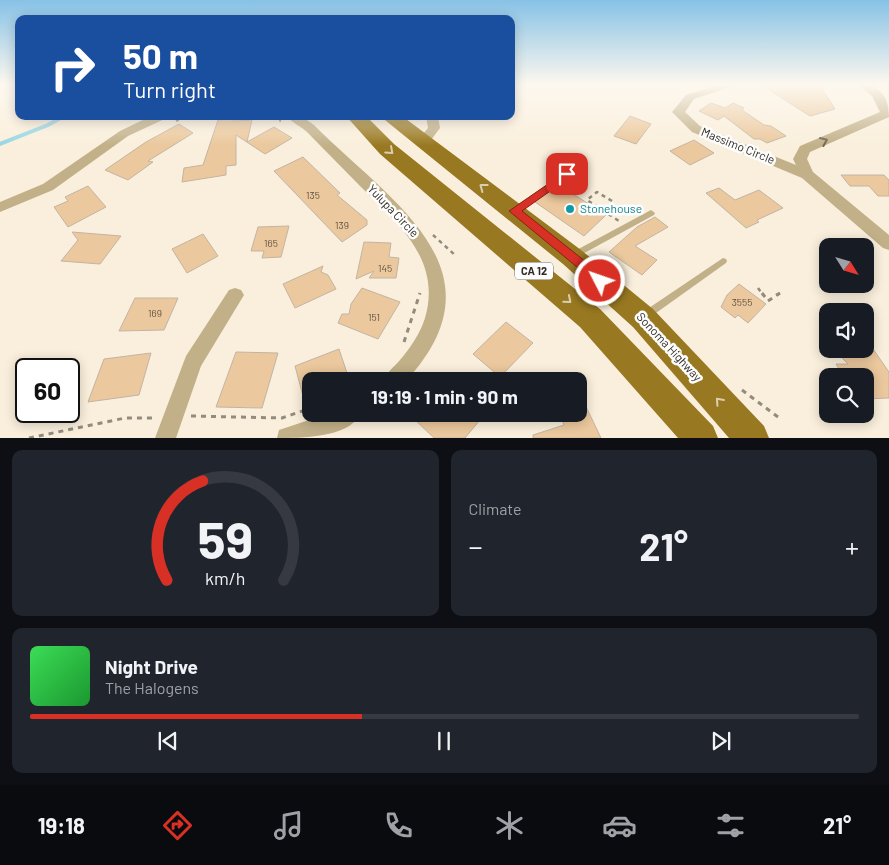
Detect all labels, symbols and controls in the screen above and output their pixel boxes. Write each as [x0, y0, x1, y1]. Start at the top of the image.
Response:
text: 50 m [123, 34, 198, 76]
icon: right [40, 35, 105, 100]
text: Turn right [123, 76, 216, 102]
street label: Massimo Circle [700, 124, 777, 166]
one-way arrow [819, 136, 827, 146]
one-way arrow [384, 145, 393, 154]
pin [546, 153, 588, 195]
icon: arrive [553, 160, 581, 188]
street label: Yulupa Circle [365, 181, 422, 239]
one-way arrow [479, 184, 489, 193]
house number: 135 [306, 189, 320, 201]
place label: Stonehouse [580, 201, 642, 215]
marker: Stonehouse [564, 203, 576, 215]
house number: 139 [335, 219, 349, 231]
house number: 165 [264, 237, 278, 249]
north arrow [819, 238, 874, 292]
map controls [819, 238, 874, 423]
position arrow [573, 254, 625, 306]
house number: 145 [378, 262, 392, 274]
road number: CA 12 [515, 262, 553, 280]
one-way arrow [562, 294, 571, 302]
house number: 3555 [732, 296, 752, 308]
button: sound [819, 303, 874, 358]
house number: 169 [148, 307, 162, 319]
street label: Sonoma Highway [634, 309, 705, 384]
house number: 151 [368, 311, 380, 323]
speed limit sign: 60 [15, 358, 80, 423]
button: search [819, 368, 874, 423]
text: 19:19 · 1 min · 90 m [371, 385, 518, 408]
one-way arrow [716, 398, 725, 407]
text: Climate [469, 499, 521, 518]
text: 59 [197, 507, 253, 569]
text: 21° [639, 523, 688, 569]
text: − [469, 529, 483, 563]
text: + [845, 529, 859, 563]
text: km/h [205, 567, 245, 589]
text: Night Drive [105, 655, 198, 678]
text: The Halogens [105, 678, 199, 697]
icon: previous [154, 727, 182, 755]
icon: pause [430, 727, 458, 755]
icon: next [707, 727, 735, 755]
icon: directions [160, 808, 195, 843]
icon: music [271, 808, 306, 843]
icon: phone [381, 808, 416, 843]
icon: climate [492, 808, 527, 843]
icon: car [602, 808, 637, 843]
icon: filters [713, 808, 748, 843]
text: 19:18 [38, 812, 85, 838]
text: 21° [823, 812, 851, 838]

